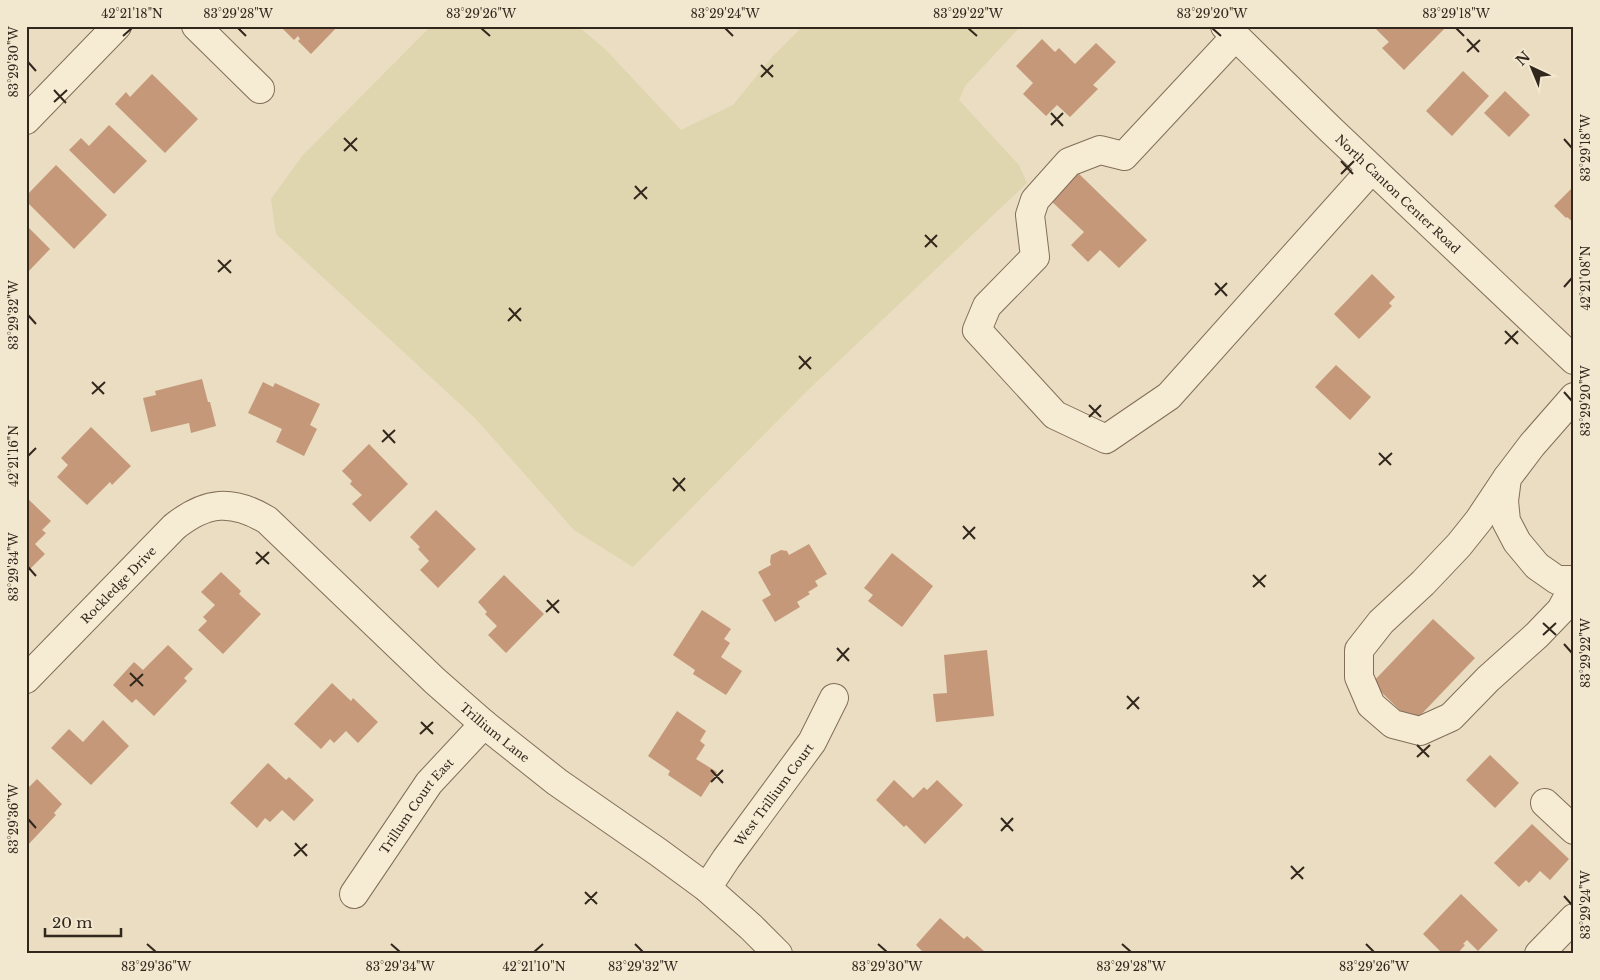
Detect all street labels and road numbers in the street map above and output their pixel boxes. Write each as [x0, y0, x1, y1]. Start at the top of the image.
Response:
street label: North Canton Center Road [1333, 131, 1464, 256]
street label: Rockledge Drive [77, 543, 159, 626]
street label: Trillium Lane [457, 699, 533, 765]
street label: West Trillium Court [730, 740, 817, 849]
street label: Trillum Court East [376, 754, 456, 857]

